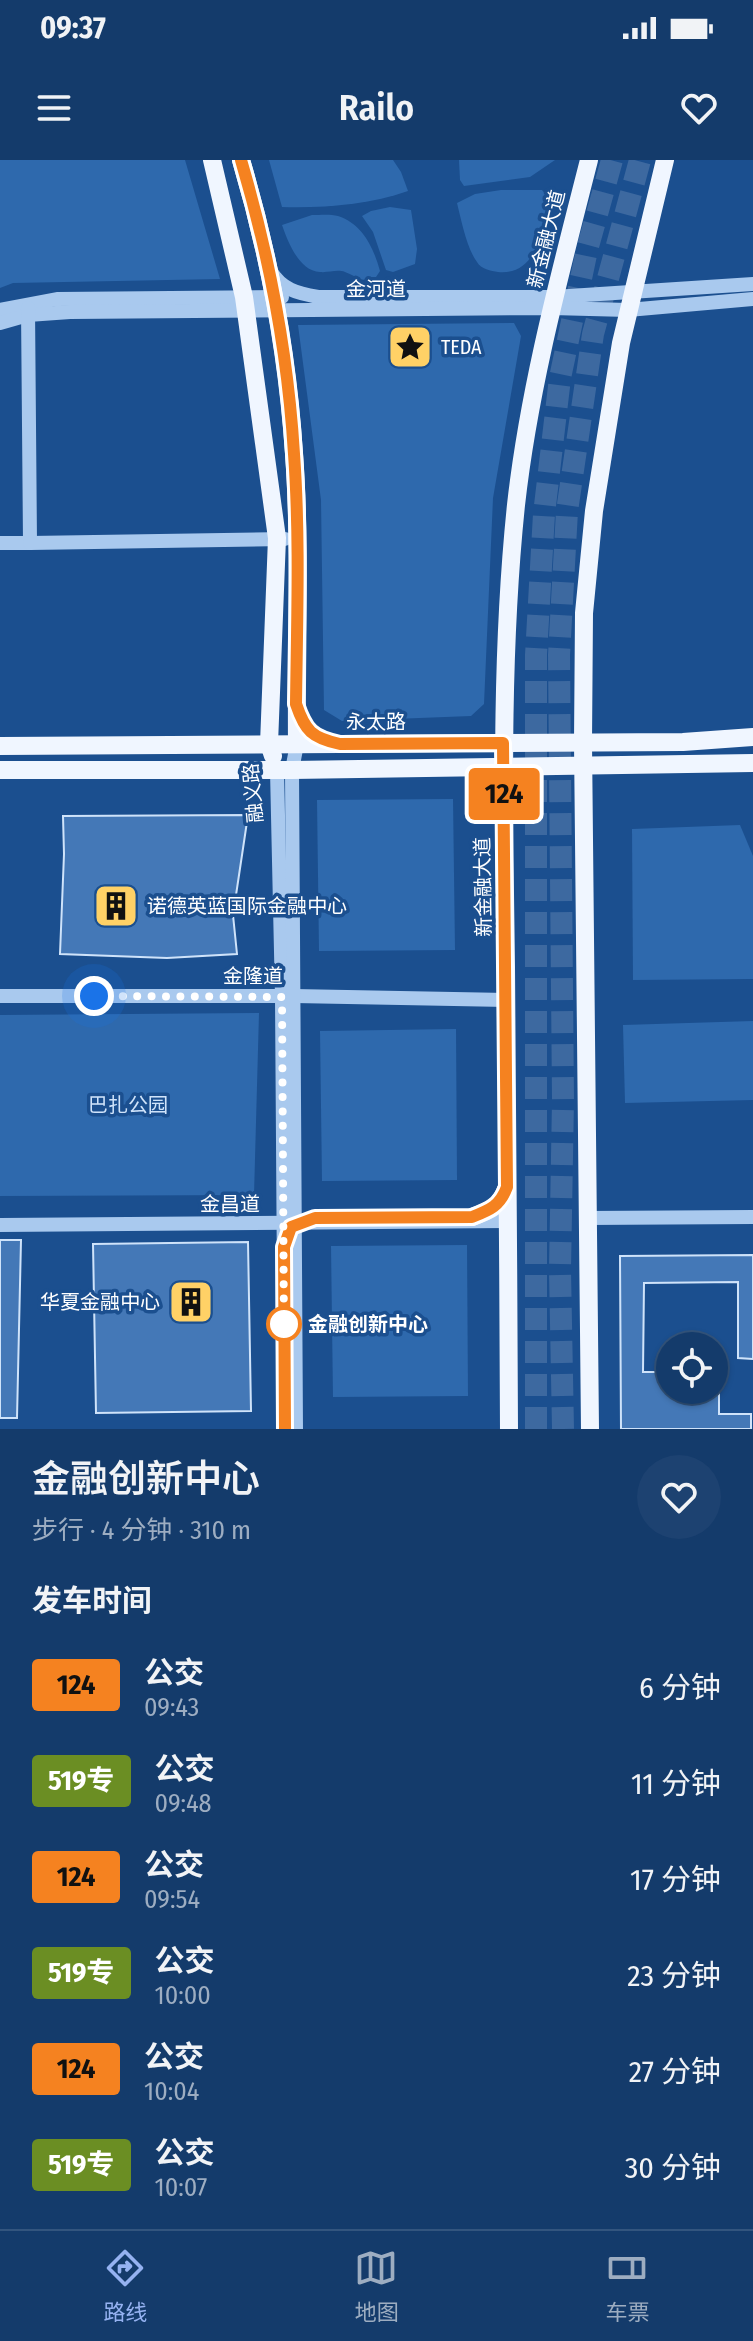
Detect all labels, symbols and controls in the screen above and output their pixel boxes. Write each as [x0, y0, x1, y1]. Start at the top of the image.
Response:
text: 09:37 [40, 10, 106, 46]
icon: menu [32, 86, 76, 130]
text: Railo [339, 86, 414, 130]
icon: heart [677, 86, 721, 130]
street label: 新金融大道 [522, 188, 570, 290]
street label: 金河道 [346, 277, 406, 301]
place icon: TEDA [386, 323, 434, 371]
place label: TEDA [441, 335, 482, 359]
street label: 永太路 [346, 710, 406, 734]
street label: 融义路 [238, 762, 268, 824]
line badge: 124 [458, 768, 550, 820]
text: 124 [485, 777, 523, 810]
street label: 新金融大道 [470, 837, 496, 937]
building icon: 诺德英蓝国际金融中心 [92, 882, 140, 930]
place label: 诺德英蓝国际金融中心 [147, 894, 347, 918]
street label: 金隆道 [223, 964, 283, 988]
your location [74, 976, 114, 1016]
park label: 巴扎公园 [88, 1093, 168, 1117]
street label: 金昌道 [200, 1192, 260, 1216]
building icon: 华夏金融中心 [167, 1278, 215, 1326]
place label: 华夏金融中心 [40, 1290, 160, 1314]
marker: 金融创新中心 [267, 1307, 301, 1341]
place label: 金融创新中心 [308, 1312, 428, 1336]
map controls [656, 1332, 728, 1404]
button: locate [656, 1332, 728, 1404]
button: heart [637, 1455, 721, 1539]
text: 金融创新中心 [32, 1456, 260, 1502]
text: 步行 · 4 分钟 · 310 m [32, 1515, 251, 1546]
text: 发车时间 [32, 1583, 152, 1619]
text: 公交 [144, 1655, 204, 1691]
text: 124 [57, 1668, 95, 1701]
text: 6 分钟 [639, 1670, 721, 1706]
text: 09:43 [144, 1692, 199, 1723]
text: 公交 [155, 1751, 215, 1787]
text: 519专 [48, 1764, 115, 1797]
text: 11 分钟 [631, 1766, 721, 1802]
text: 09:48 [155, 1788, 212, 1819]
text: 公交 [144, 1847, 204, 1883]
text: 124 [57, 1860, 95, 1893]
text: 17 分钟 [630, 1862, 721, 1898]
text: 09:54 [144, 1884, 200, 1915]
text: 公交 [155, 1943, 215, 1979]
text: 519专 [48, 1956, 115, 1989]
text: 23 分钟 [627, 1958, 721, 1994]
text: 10:00 [155, 1980, 211, 2011]
text: 公交 [144, 2039, 204, 2075]
text: 124 [57, 2052, 95, 2085]
text: 27 分钟 [629, 2054, 721, 2090]
text: 10:04 [144, 2076, 199, 2107]
text: 公交 [155, 2135, 215, 2171]
text: 519专 [48, 2148, 115, 2181]
text: 30 分钟 [625, 2150, 721, 2186]
text: 10:07 [155, 2172, 207, 2203]
tab: 路线 [103, 2246, 148, 2326]
tab: 地图 [354, 2246, 399, 2326]
tab: 车票 [605, 2246, 650, 2326]

